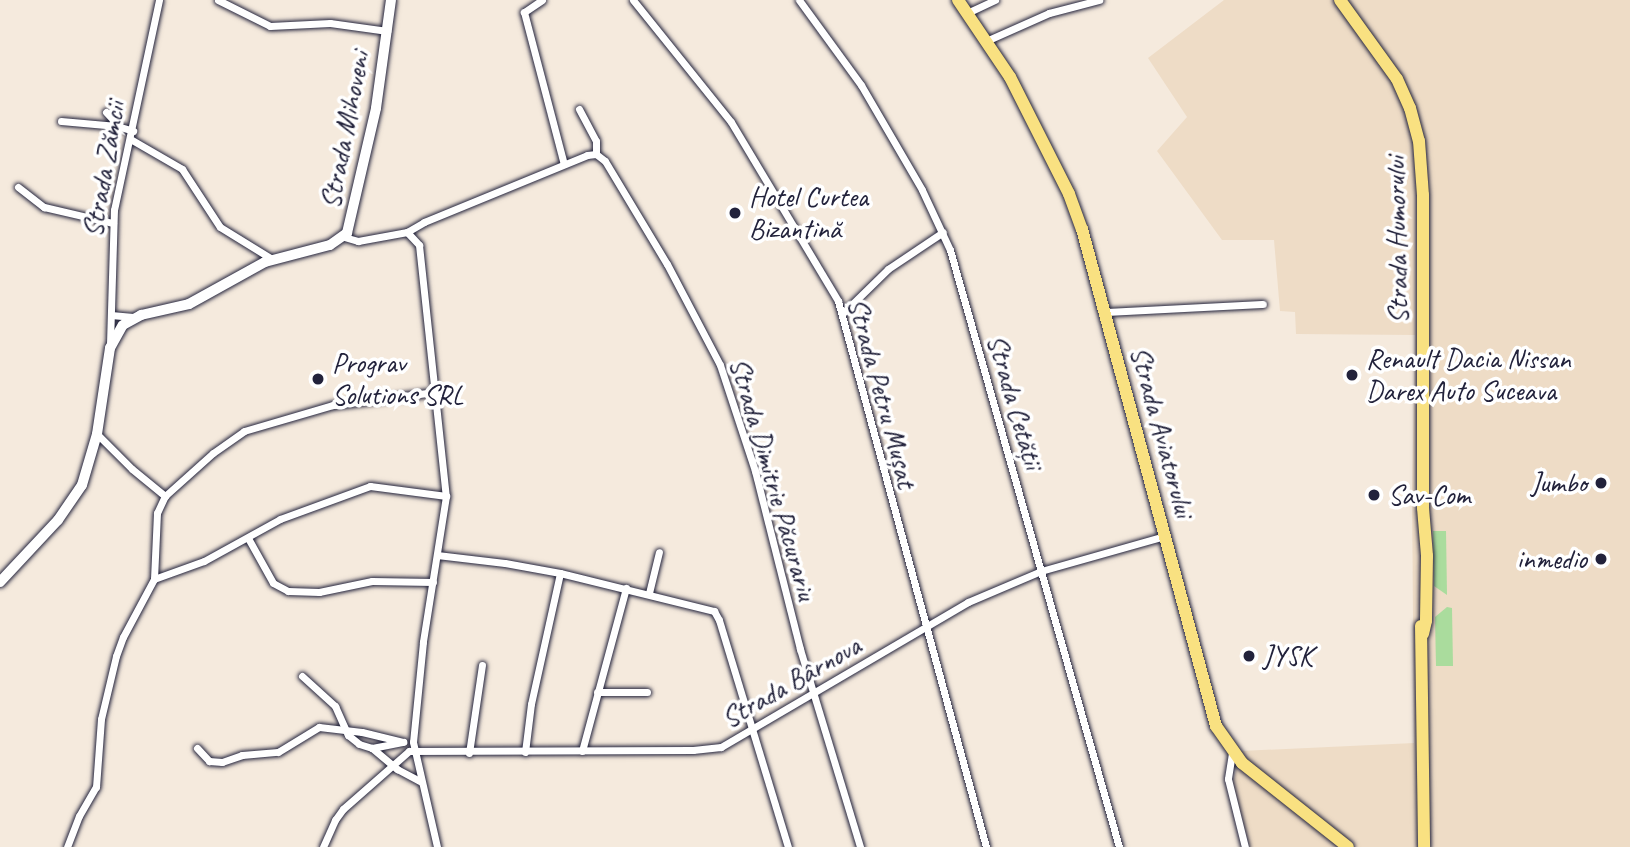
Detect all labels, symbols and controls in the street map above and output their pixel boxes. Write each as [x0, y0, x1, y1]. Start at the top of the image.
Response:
street label: Strada Mihoveni [313, 49, 377, 211]
street label: Strada Zămcii [76, 98, 132, 240]
street label: Strada Humorului [1379, 156, 1415, 324]
place label: Hotel Curtea Bizantină [749, 180, 868, 246]
marker: Hotel Curtea Bizantină [727, 205, 743, 221]
street label: Strada Petru Mușat [841, 295, 923, 491]
street label: Strada Cetății [980, 331, 1050, 473]
place label: Renault Dacia Nissan Darex Auto Suceava [1366, 342, 1572, 408]
street label: Strada Aviatorului [1123, 343, 1201, 521]
place label: Prograv Solutions SRL [332, 346, 463, 412]
street label: Strada Dimitrie Păcurariu [722, 354, 824, 604]
marker: Renault Dacia Nissan Darex Auto Suceava [1344, 367, 1360, 383]
marker: Prograv Solutions SRL [310, 371, 326, 387]
place label: Jumbo [1531, 466, 1587, 500]
marker: Jumbo [1593, 475, 1609, 491]
place label: Sav-Com [1388, 478, 1470, 512]
marker: Sav-Com [1366, 487, 1382, 503]
place label: inmedio [1517, 542, 1587, 576]
marker: inmedio [1593, 551, 1609, 567]
street label: Strada Bârnova [716, 629, 866, 735]
place label: JYSK [1263, 639, 1313, 673]
marker: JYSK [1241, 648, 1257, 664]

